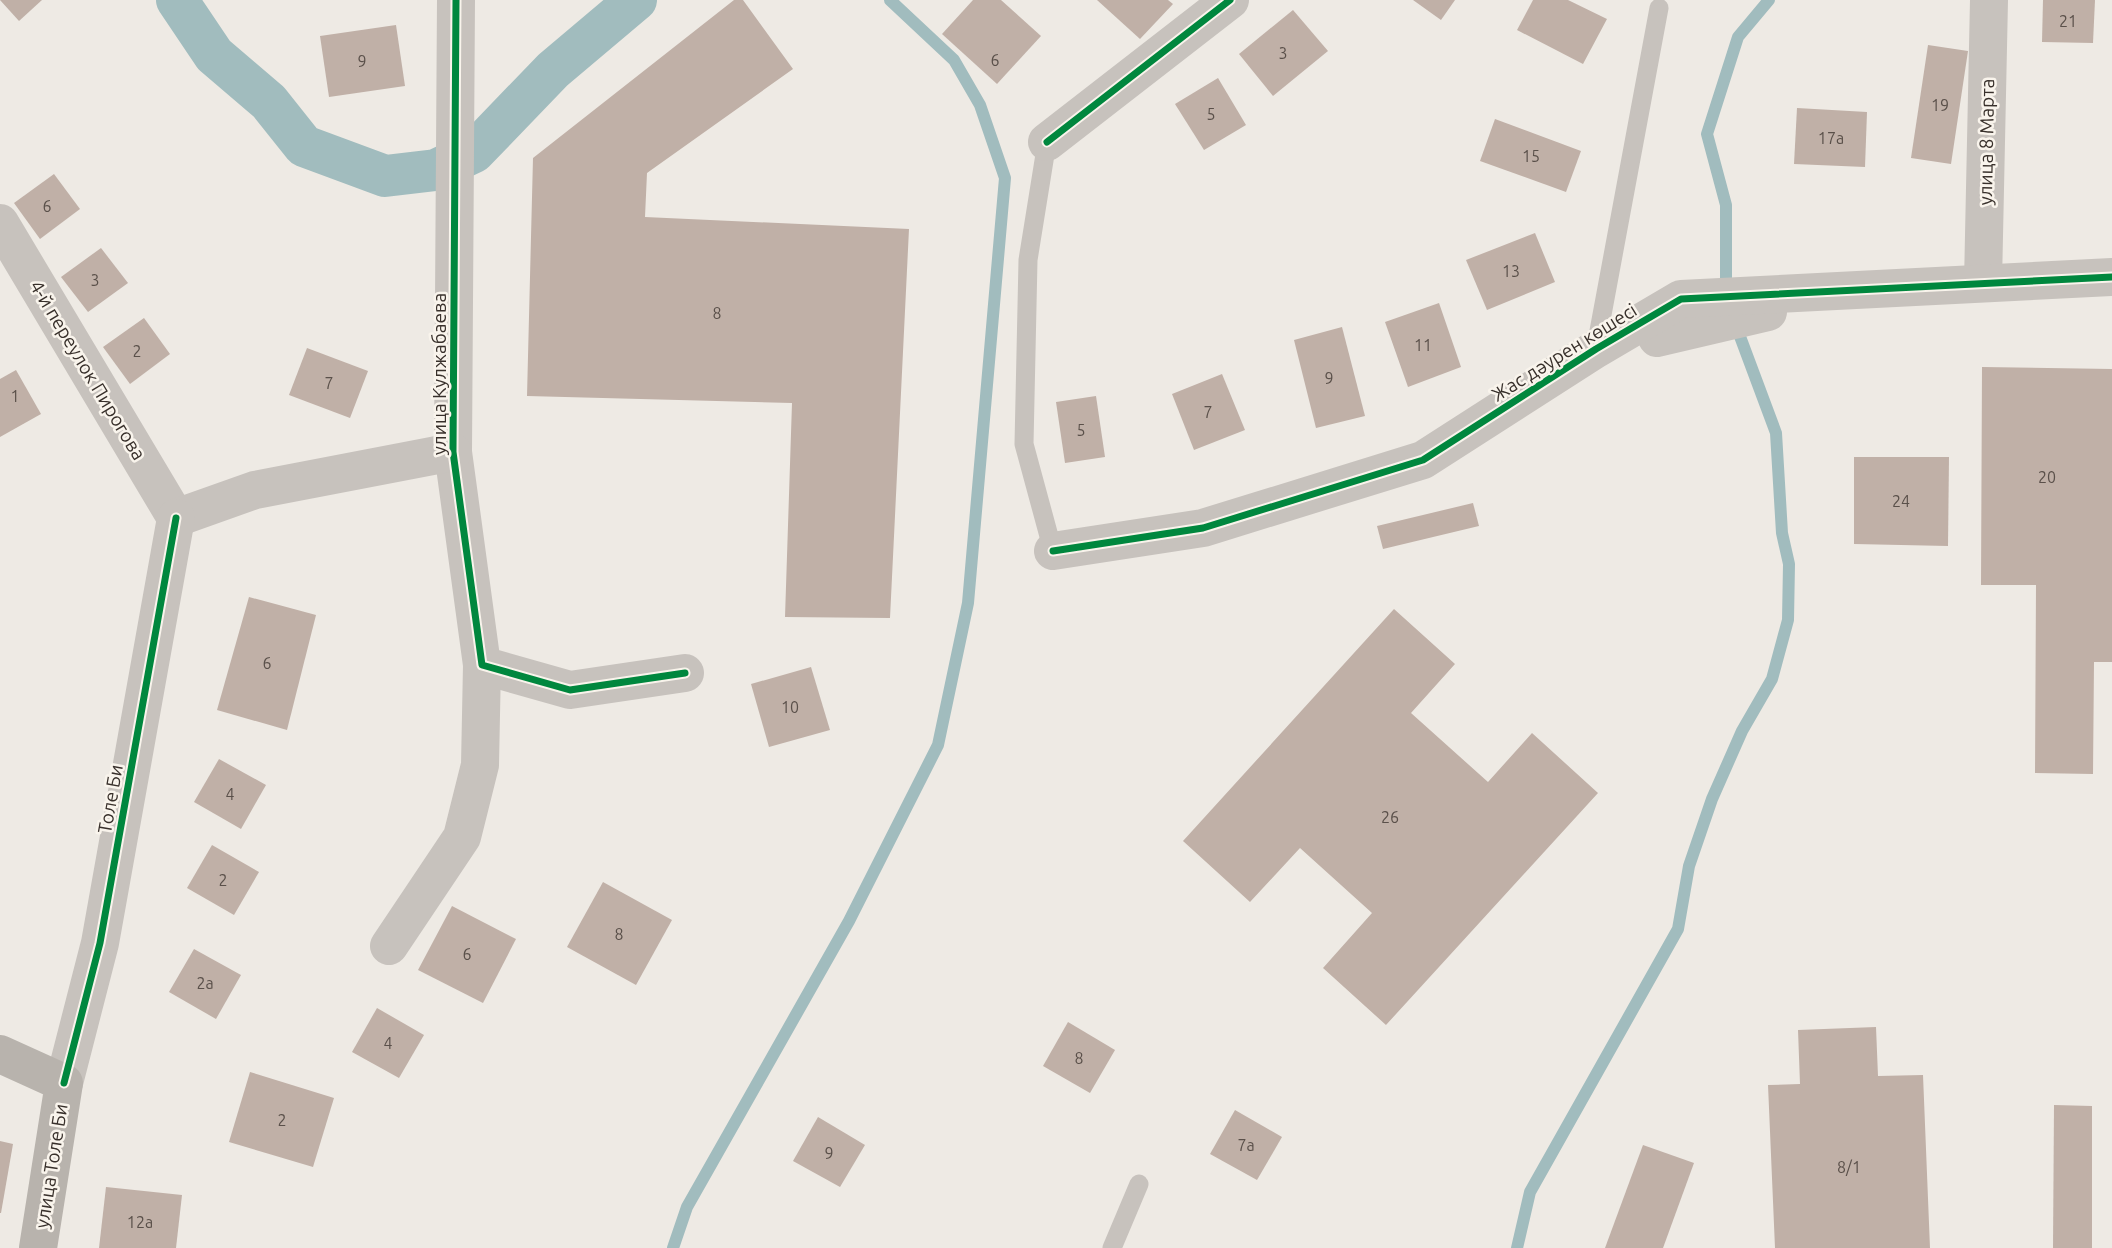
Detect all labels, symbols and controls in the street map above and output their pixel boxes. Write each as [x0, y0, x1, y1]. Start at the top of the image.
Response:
house number: 21 [2059, 12, 2077, 30]
house number: 3 [1278, 44, 1288, 62]
house number: 6 [990, 51, 1000, 69]
house number: 9 [357, 52, 367, 70]
street label: улица 8 Марта [1974, 78, 1998, 206]
house number: 19 [1931, 96, 1949, 114]
house number: 5 [1206, 105, 1216, 123]
house number: 17а [1818, 129, 1844, 147]
house number: 15 [1522, 147, 1540, 165]
house number: 6 [42, 197, 52, 215]
house number: 13 [1502, 262, 1520, 280]
house number: 3 [90, 271, 100, 289]
street label: 4-й переулок Пирогова [26, 276, 150, 464]
street label: улица Кулжабаева [428, 293, 450, 455]
street label: Жас дәурен көшесі [1487, 298, 1641, 406]
house number: 8 [712, 304, 722, 322]
house number: 11 [1414, 336, 1432, 354]
house number: 2 [132, 342, 142, 360]
house number: 9 [1324, 369, 1334, 387]
house number: 7 [324, 374, 334, 392]
house number: 1 [10, 387, 20, 405]
house number: 7 [1203, 403, 1213, 421]
house number: 5 [1076, 421, 1086, 439]
house number: 20 [2038, 468, 2056, 486]
house number: 24 [1892, 492, 1910, 510]
house number: 6 [262, 654, 272, 672]
house number: 10 [781, 698, 799, 716]
street label: Толе Би [93, 763, 127, 835]
house number: 4 [225, 785, 235, 803]
house number: 26 [1381, 808, 1399, 826]
house number: 2 [218, 871, 228, 889]
house number: 8 [614, 925, 624, 943]
house number: 6 [462, 945, 472, 963]
house number: 2а [196, 974, 214, 992]
house number: 4 [383, 1034, 393, 1052]
house number: 8 [1074, 1049, 1084, 1067]
street label: улица Толе Би [30, 1102, 72, 1230]
house number: 2 [277, 1111, 287, 1129]
house number: 7а [1237, 1136, 1255, 1154]
house number: 9 [824, 1144, 834, 1162]
house number: 8/1 [1837, 1158, 1861, 1176]
house number: 12а [127, 1213, 153, 1231]

